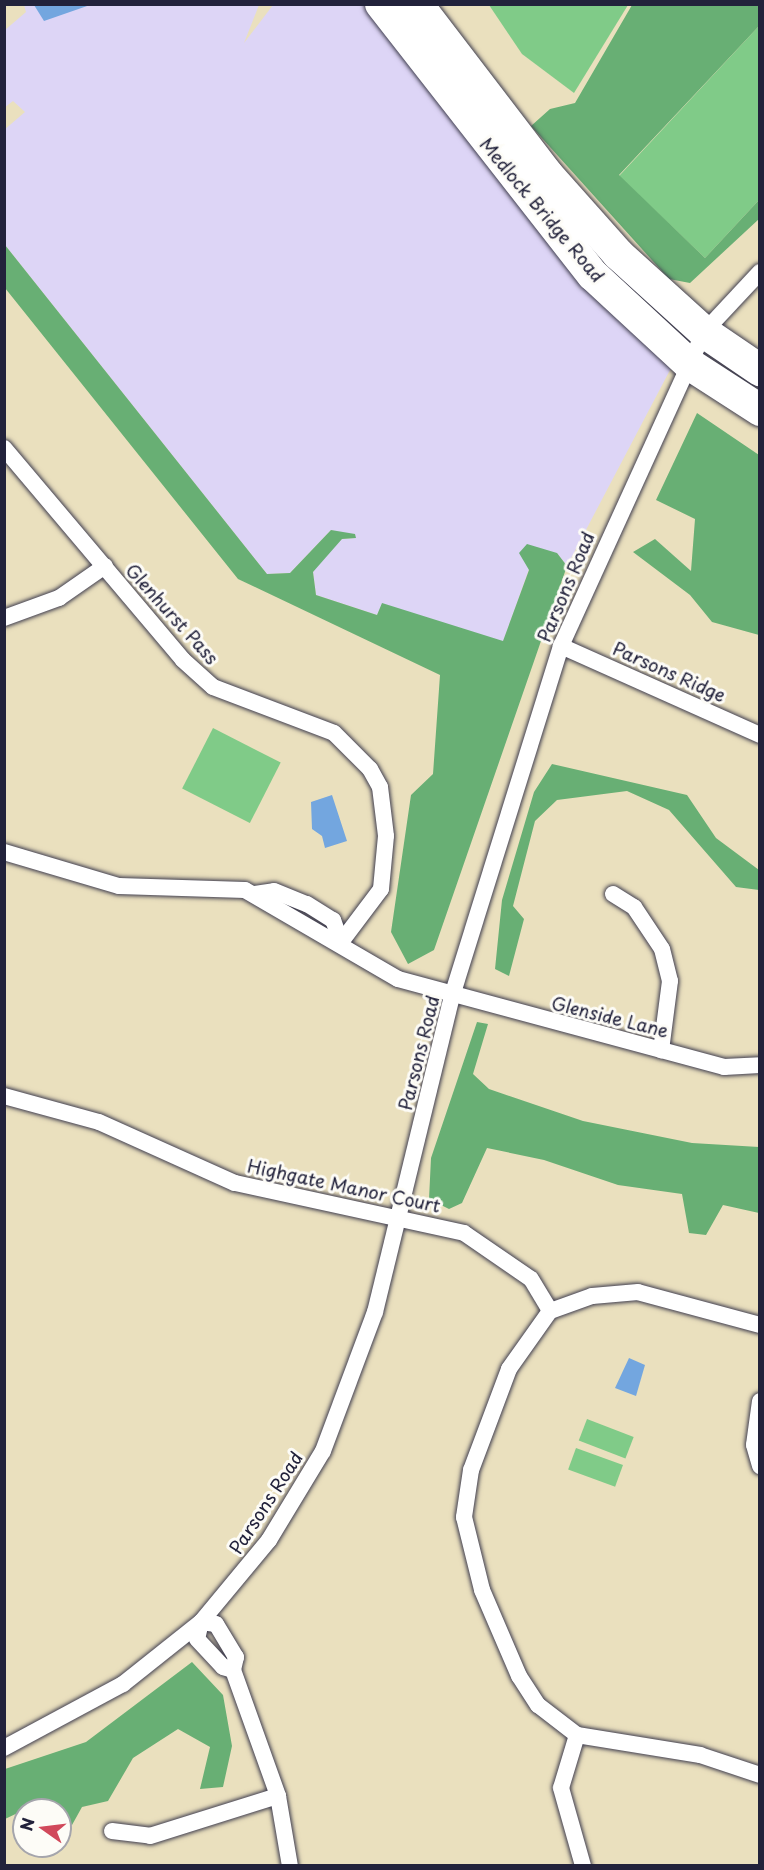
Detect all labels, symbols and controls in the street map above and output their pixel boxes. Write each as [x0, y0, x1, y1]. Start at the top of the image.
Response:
street label: Medlock Bridge Road [475, 133, 609, 287]
street label: Parsons Road [533, 529, 599, 645]
street label: Glenhurst Pass [121, 559, 223, 669]
street label: Parsons Ridge [609, 637, 729, 707]
street label: Glenside Lane [549, 992, 671, 1042]
street label: Parsons Road [394, 993, 444, 1113]
street label: Highgate Manor Court [245, 1155, 443, 1217]
street label: Parsons Road [225, 1448, 307, 1558]
north arrow [12, 1798, 72, 1858]
text: N [13, 1815, 40, 1833]

